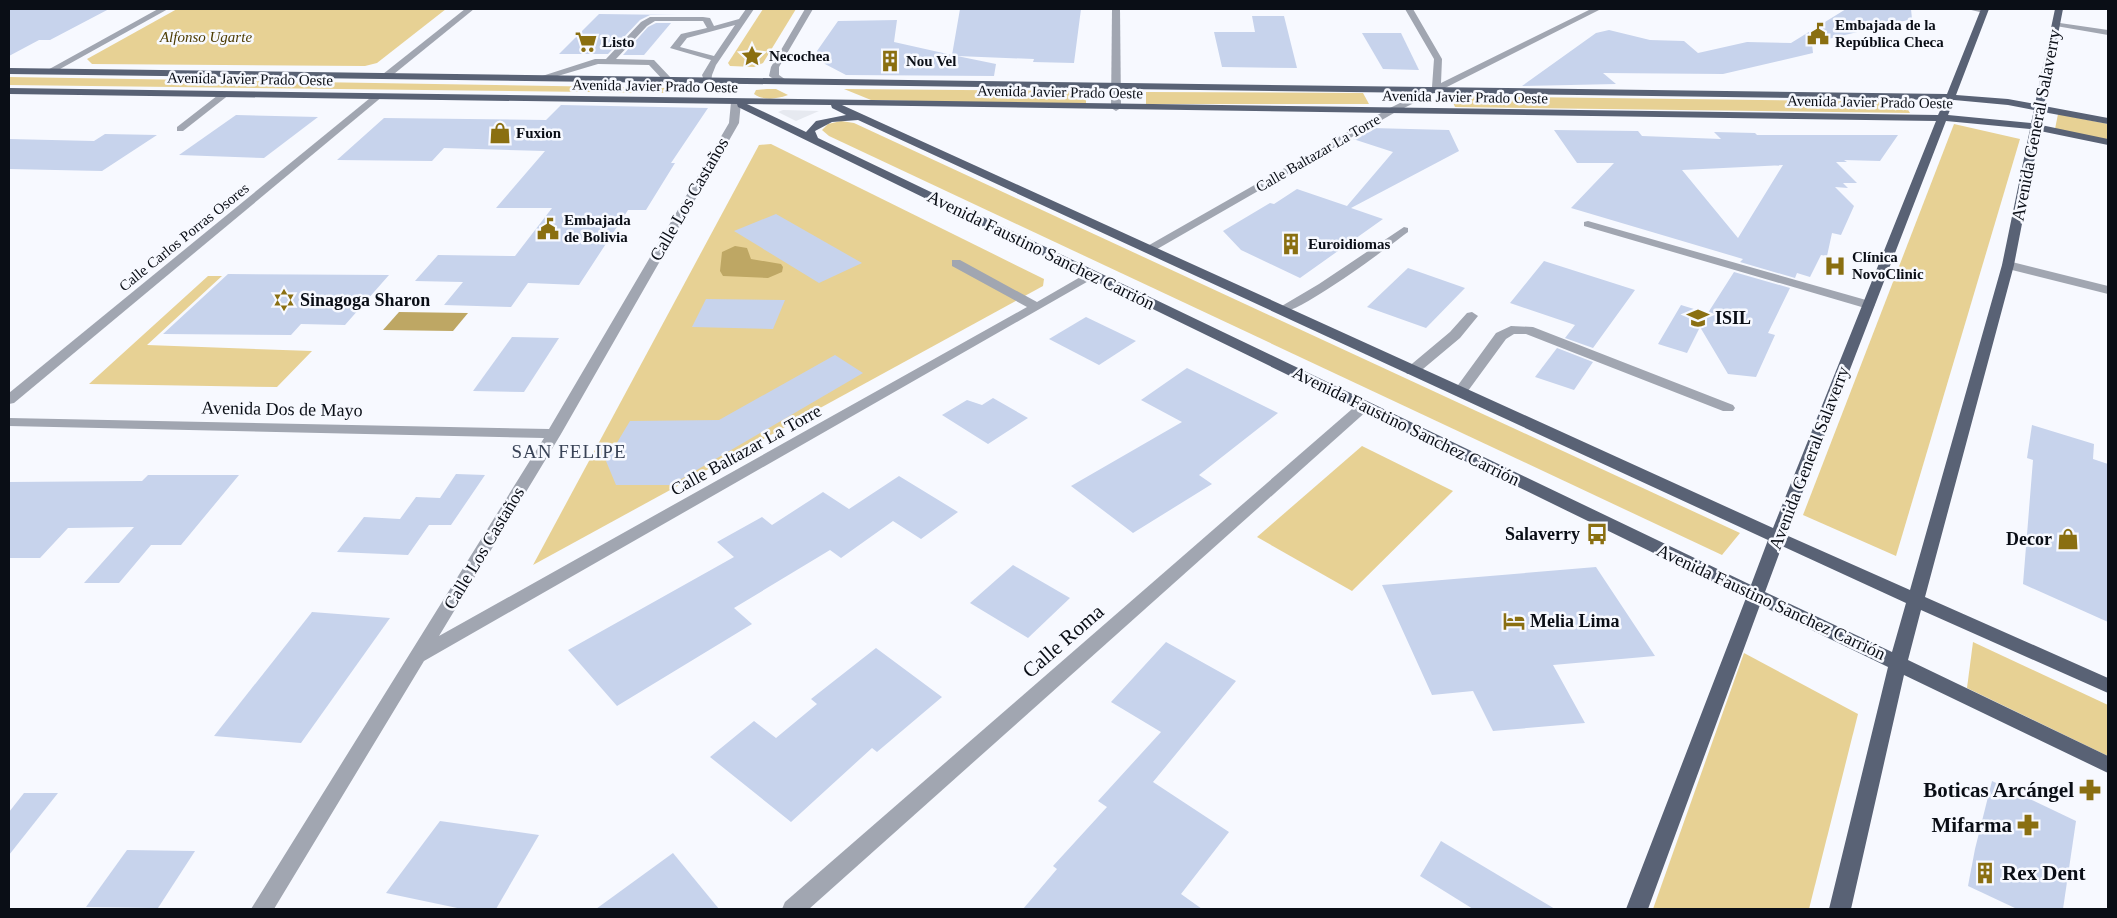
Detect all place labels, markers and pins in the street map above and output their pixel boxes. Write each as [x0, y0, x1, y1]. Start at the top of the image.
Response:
place label: Embajada de la República Checa [1835, 17, 1944, 50]
public building icon: Embajada de la República Checa [1805, 21, 1831, 47]
supermarket icon: Listo [573, 29, 599, 55]
place label: Listo [602, 34, 635, 50]
place icon: Necochea [739, 43, 765, 69]
place label: Necochea [769, 48, 830, 64]
building icon: Nou Vel [877, 48, 903, 74]
place label: Nou Vel [906, 53, 956, 69]
shop icon: Fuxion [487, 120, 513, 146]
place label: Fuxion [516, 125, 562, 141]
place label: Embajada de Bolivia [564, 212, 631, 245]
public building icon: Embajada de Bolivia [535, 216, 561, 242]
building icon: Euroidiomas [1278, 231, 1304, 257]
place label: Euroidiomas [1308, 236, 1390, 252]
place label: Clínica NovoClinic [1852, 249, 1924, 282]
hospital icon: Clínica NovoClinic [1822, 253, 1848, 279]
synagogue icon: Sinagoga Sharon [271, 287, 297, 313]
place label: Sinagoga Sharon [300, 290, 430, 310]
school or university icon: ISIL [1685, 305, 1711, 331]
place label: ISIL [1715, 308, 1751, 328]
bus stop icon: Salaverry [1584, 521, 1610, 547]
place label: Salaverry [1505, 524, 1580, 544]
shop icon: Decor [2055, 526, 2081, 552]
place label: Decor [2006, 529, 2052, 549]
hotel icon: Melia Lima [1501, 608, 1527, 634]
place label: Melia Lima [1530, 611, 1619, 631]
pharmacy icon: Boticas Arcángel [2077, 777, 2103, 803]
place label: Boticas Arcángel [1923, 778, 2074, 802]
pharmacy icon: Mifarma [2015, 812, 2041, 838]
place label: Mifarma [1932, 813, 2012, 837]
building icon: Rex Dent [1972, 860, 1998, 886]
place label: Rex Dent [2002, 861, 2085, 885]

